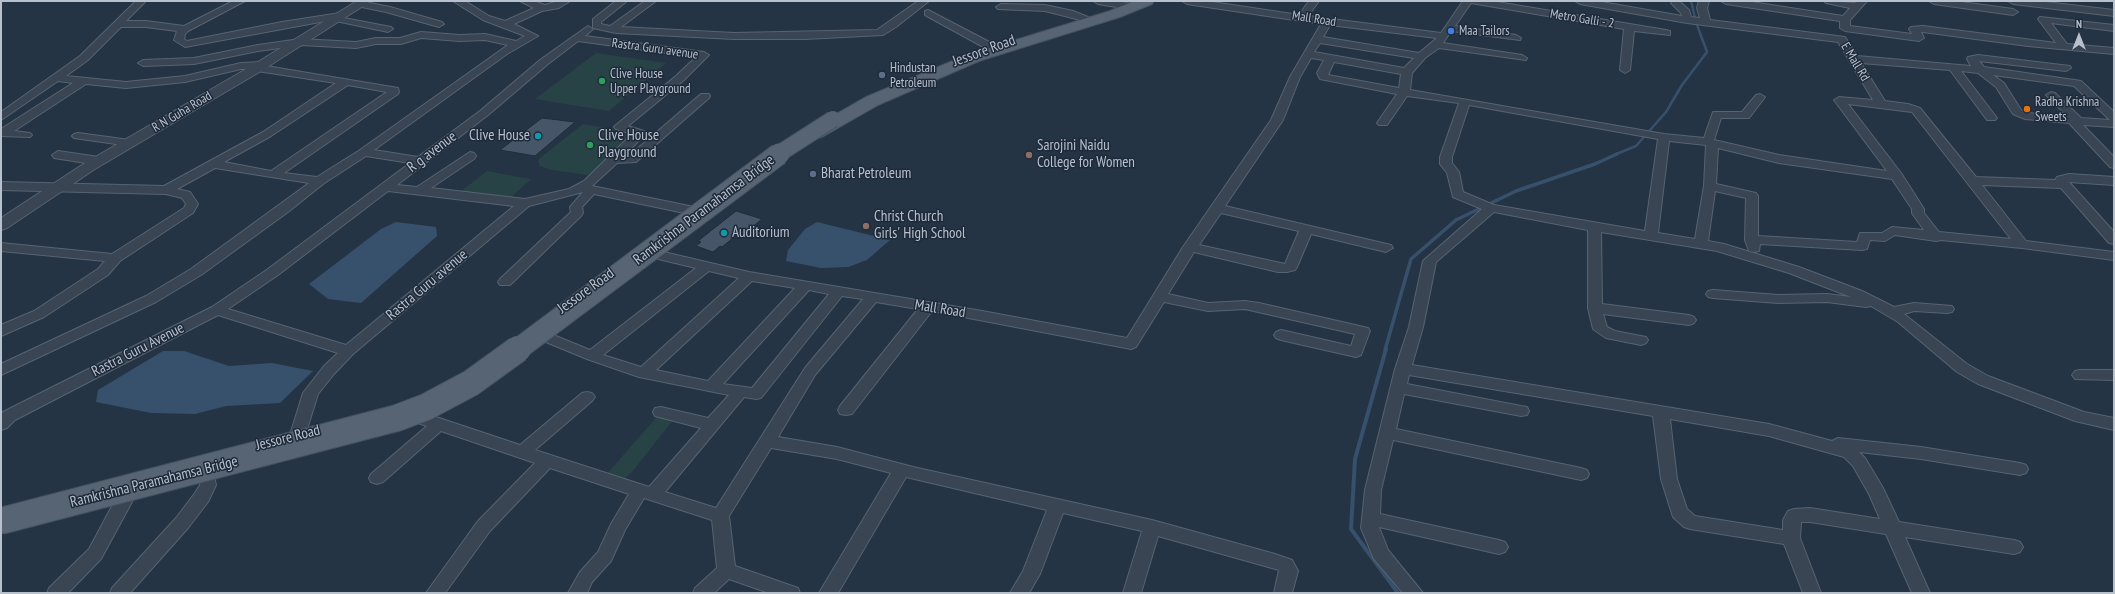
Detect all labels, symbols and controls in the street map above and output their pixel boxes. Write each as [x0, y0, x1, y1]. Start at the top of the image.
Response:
street label: Metro Galli - 2 [1549, 6, 1615, 32]
street label: Mall Road [1291, 8, 1337, 30]
north arrow [2059, 16, 2099, 56]
text: N [2076, 17, 2082, 31]
place label: Maa Tailors [1459, 23, 1510, 39]
marker: Maa Tailors [1446, 26, 1456, 36]
street label: Jessore Road [950, 31, 1018, 71]
street label: Rastra Guru avenue [611, 35, 699, 63]
street label: E Mall Rd [1837, 40, 1873, 84]
place label: Hindustan Petroleum [890, 60, 936, 91]
place label: Clive House Upper Playground [610, 66, 691, 97]
marker: Hindustan Petroleum [877, 70, 887, 80]
marker: Clive House Upper Playground [597, 76, 607, 86]
street label: R N Guha Road [149, 88, 215, 136]
place label: Radha Krishna Sweets [2035, 94, 2099, 125]
marker: Radha Krishna Sweets [2022, 104, 2032, 114]
place label: Clive House [469, 127, 530, 145]
place label: Clive House Playground [598, 127, 659, 162]
street label: R g avenue [404, 128, 460, 176]
marker: Clive House [533, 131, 543, 141]
place label: Sarojini Naidu College for Women [1037, 137, 1135, 172]
marker: Clive House Playground [585, 140, 595, 150]
marker: Sarojini Naidu College for Women [1024, 150, 1034, 160]
street label: Ramkrishna Paramahamsa Bridge [630, 151, 778, 269]
place label: Bharat Petroleum [821, 165, 911, 183]
marker: Bharat Petroleum [808, 169, 818, 179]
place label: Christ Church Girls' High School [874, 208, 966, 243]
marker: Christ Church Girls' High School [861, 221, 871, 231]
place label: Auditorium [732, 224, 789, 242]
marker: Auditorium [719, 228, 729, 238]
street label: Rastra Guru avenue [383, 246, 471, 324]
street label: Jessore Road [554, 264, 618, 318]
street label: Mall Road [913, 296, 967, 322]
street label: Rastra Guru Avenue [89, 319, 187, 381]
street label: Jessore Road [254, 421, 322, 455]
street label: Ramkrishna Paramahamsa Bridge [68, 452, 240, 512]

